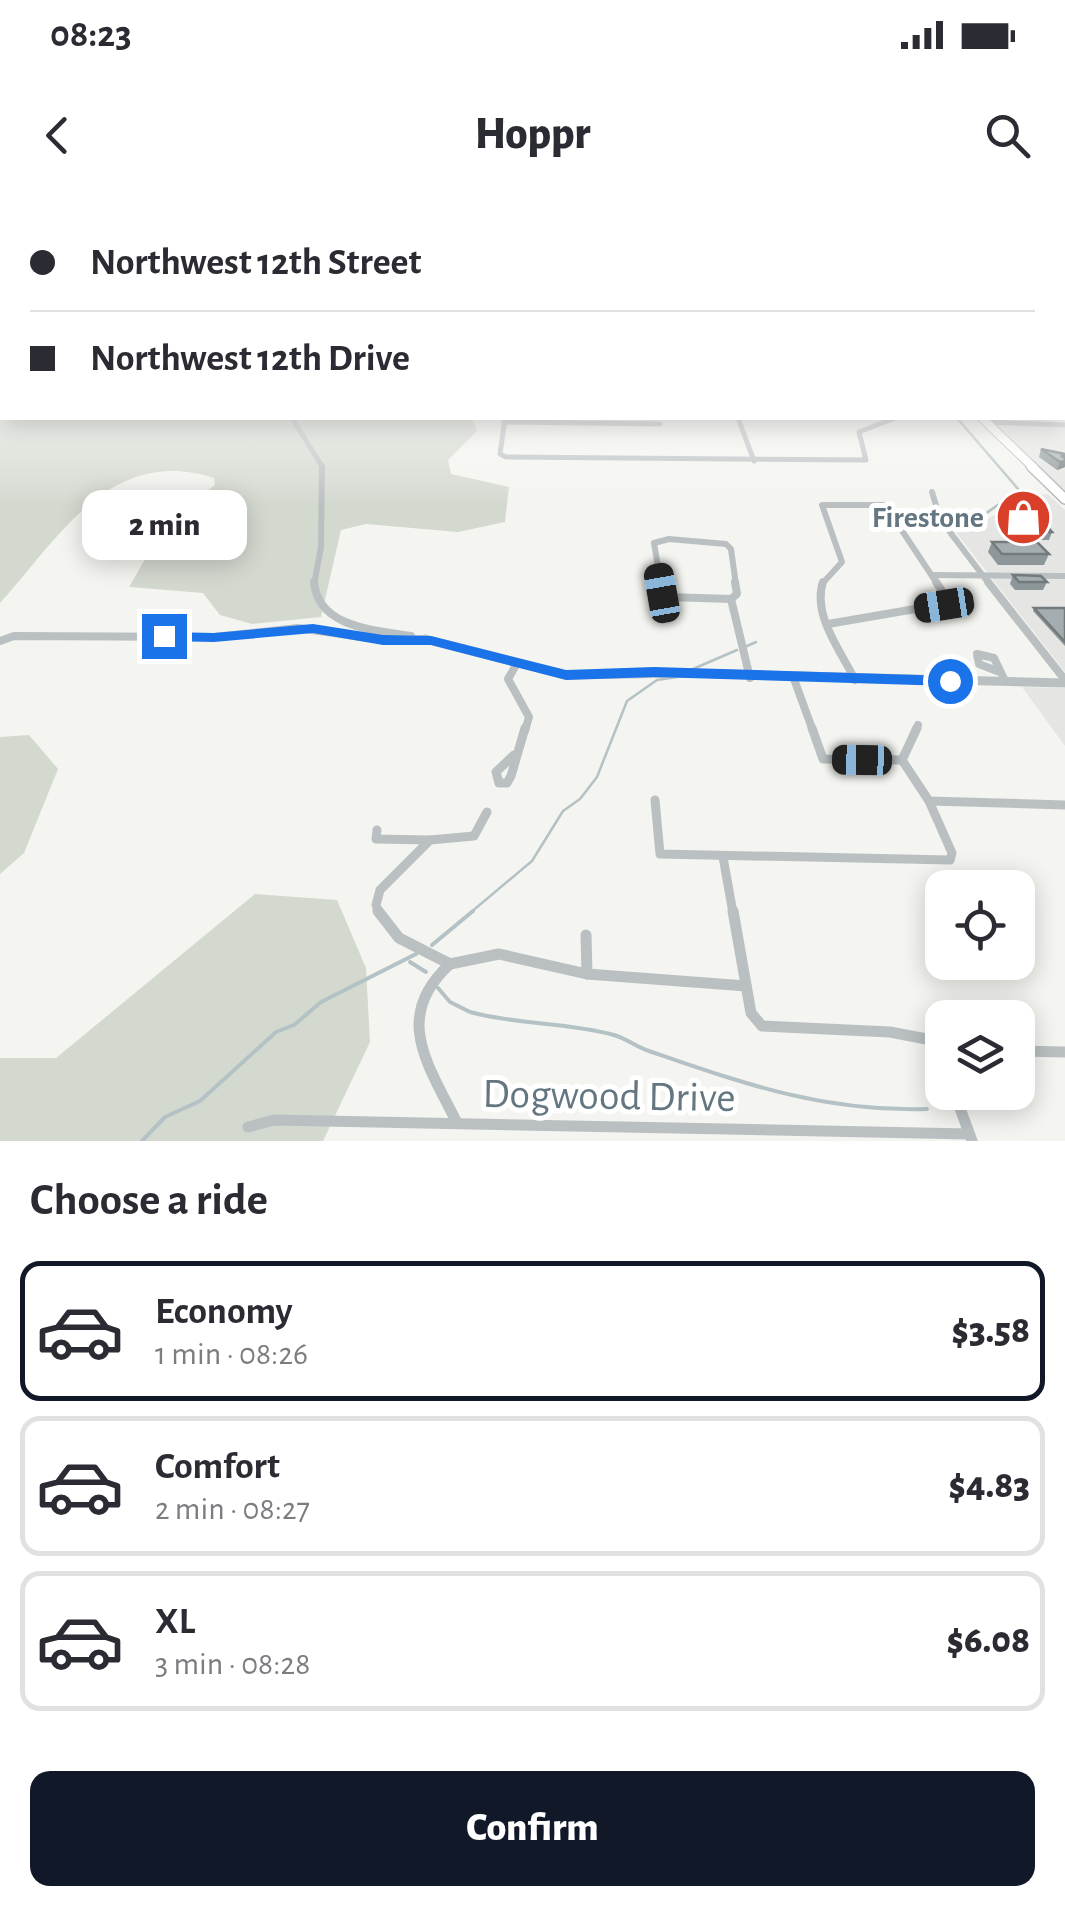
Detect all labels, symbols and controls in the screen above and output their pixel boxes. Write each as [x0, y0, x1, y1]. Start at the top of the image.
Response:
text: 08:23 [50, 16, 132, 54]
icon: back [30, 108, 85, 163]
icon: search [980, 108, 1035, 163]
text: Hoppr [474, 112, 591, 157]
text: Northwest 12th Street [90, 244, 421, 282]
text: Northwest 12th Drive [90, 340, 410, 378]
shop icon: Firestone [993, 487, 1053, 547]
callout: 2 min [81, 491, 246, 561]
place label: Firestone [872, 503, 984, 533]
text: 2 min [129, 509, 200, 541]
car [642, 561, 682, 625]
car [912, 585, 976, 625]
route end [142, 614, 187, 659]
route start [928, 659, 973, 704]
car [832, 744, 892, 776]
map controls [925, 870, 1035, 1110]
button: locate [925, 870, 1035, 980]
button: layers [925, 1000, 1035, 1110]
street label: Dogwood Drive [482, 1073, 736, 1119]
text: Choose a ride [30, 1178, 268, 1223]
icon: car [35, 1286, 125, 1376]
text: Economy [155, 1293, 293, 1331]
text: $3.58 [951, 1312, 1030, 1350]
text: 1 min · 08:26 [155, 1338, 308, 1370]
icon: car [35, 1441, 125, 1531]
text: Comfort [155, 1448, 280, 1486]
text: $4.83 [949, 1467, 1030, 1505]
text: 2 min · 08:27 [155, 1493, 310, 1525]
icon: car [35, 1596, 125, 1686]
text: XL [155, 1603, 195, 1641]
text: $6.08 [947, 1622, 1030, 1660]
text: 3 min · 08:28 [155, 1648, 310, 1680]
button: Confirm [30, 1771, 1035, 1886]

